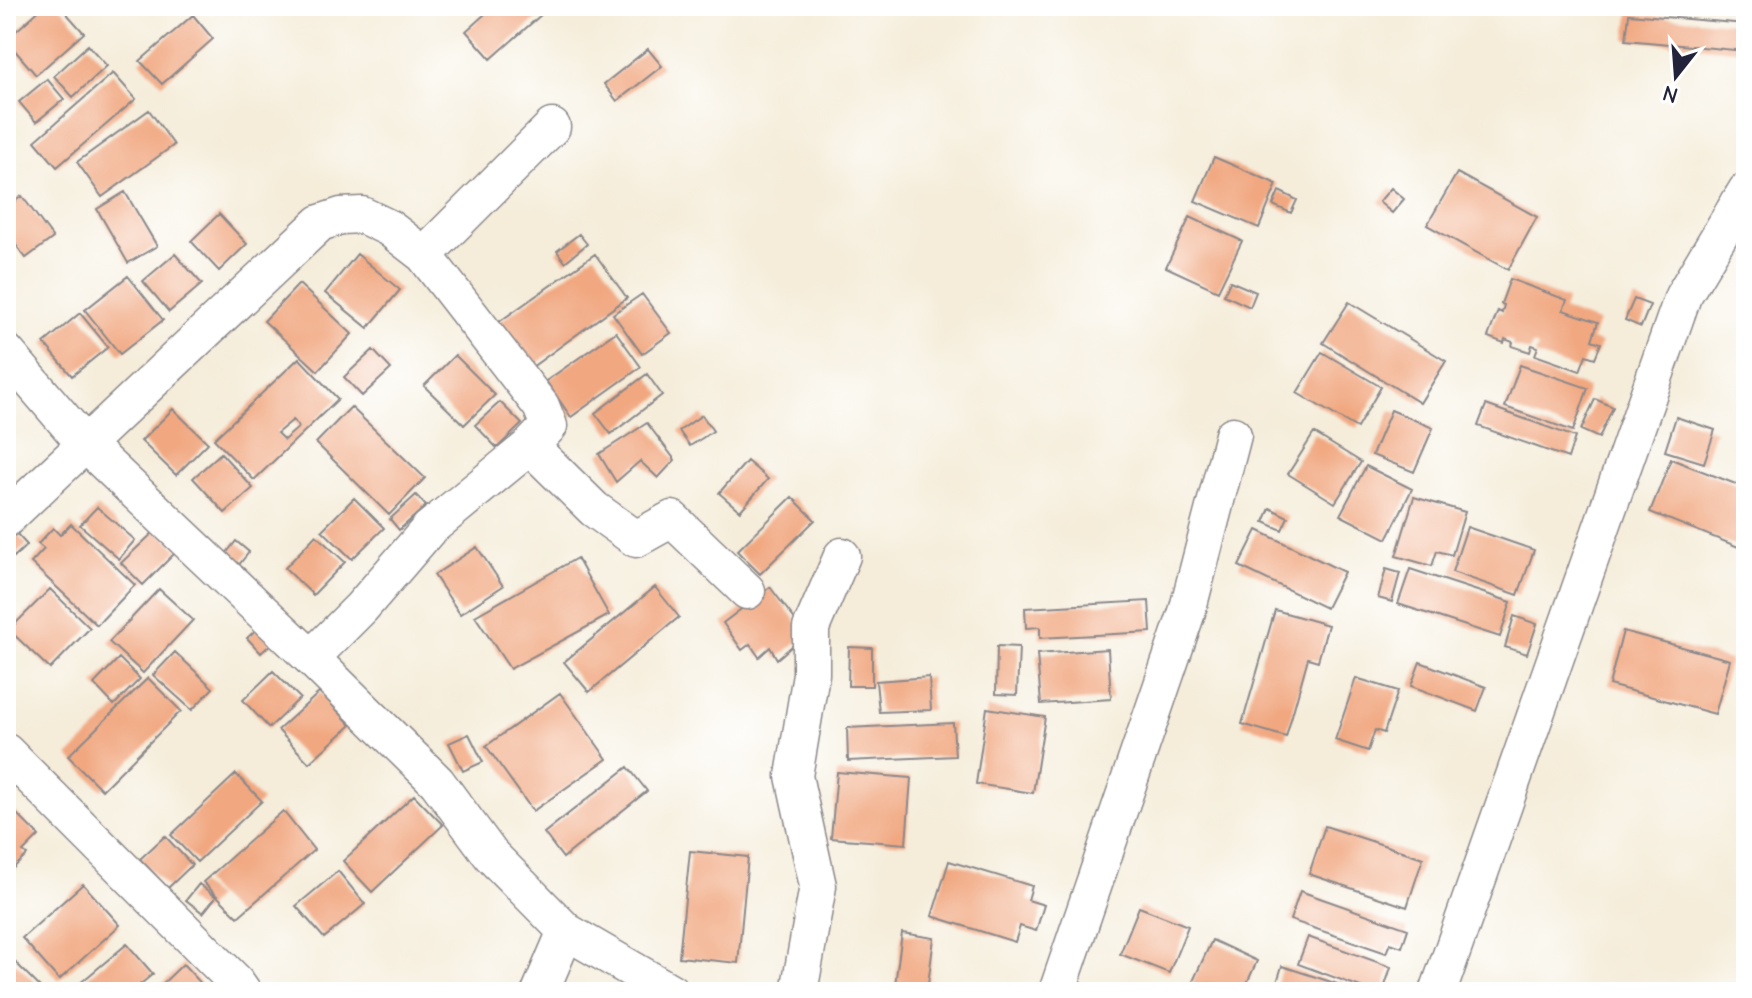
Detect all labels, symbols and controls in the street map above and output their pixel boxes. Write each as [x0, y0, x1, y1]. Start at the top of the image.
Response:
north arrow [1636, 36, 1716, 116]
text: N [1660, 80, 1681, 109]

